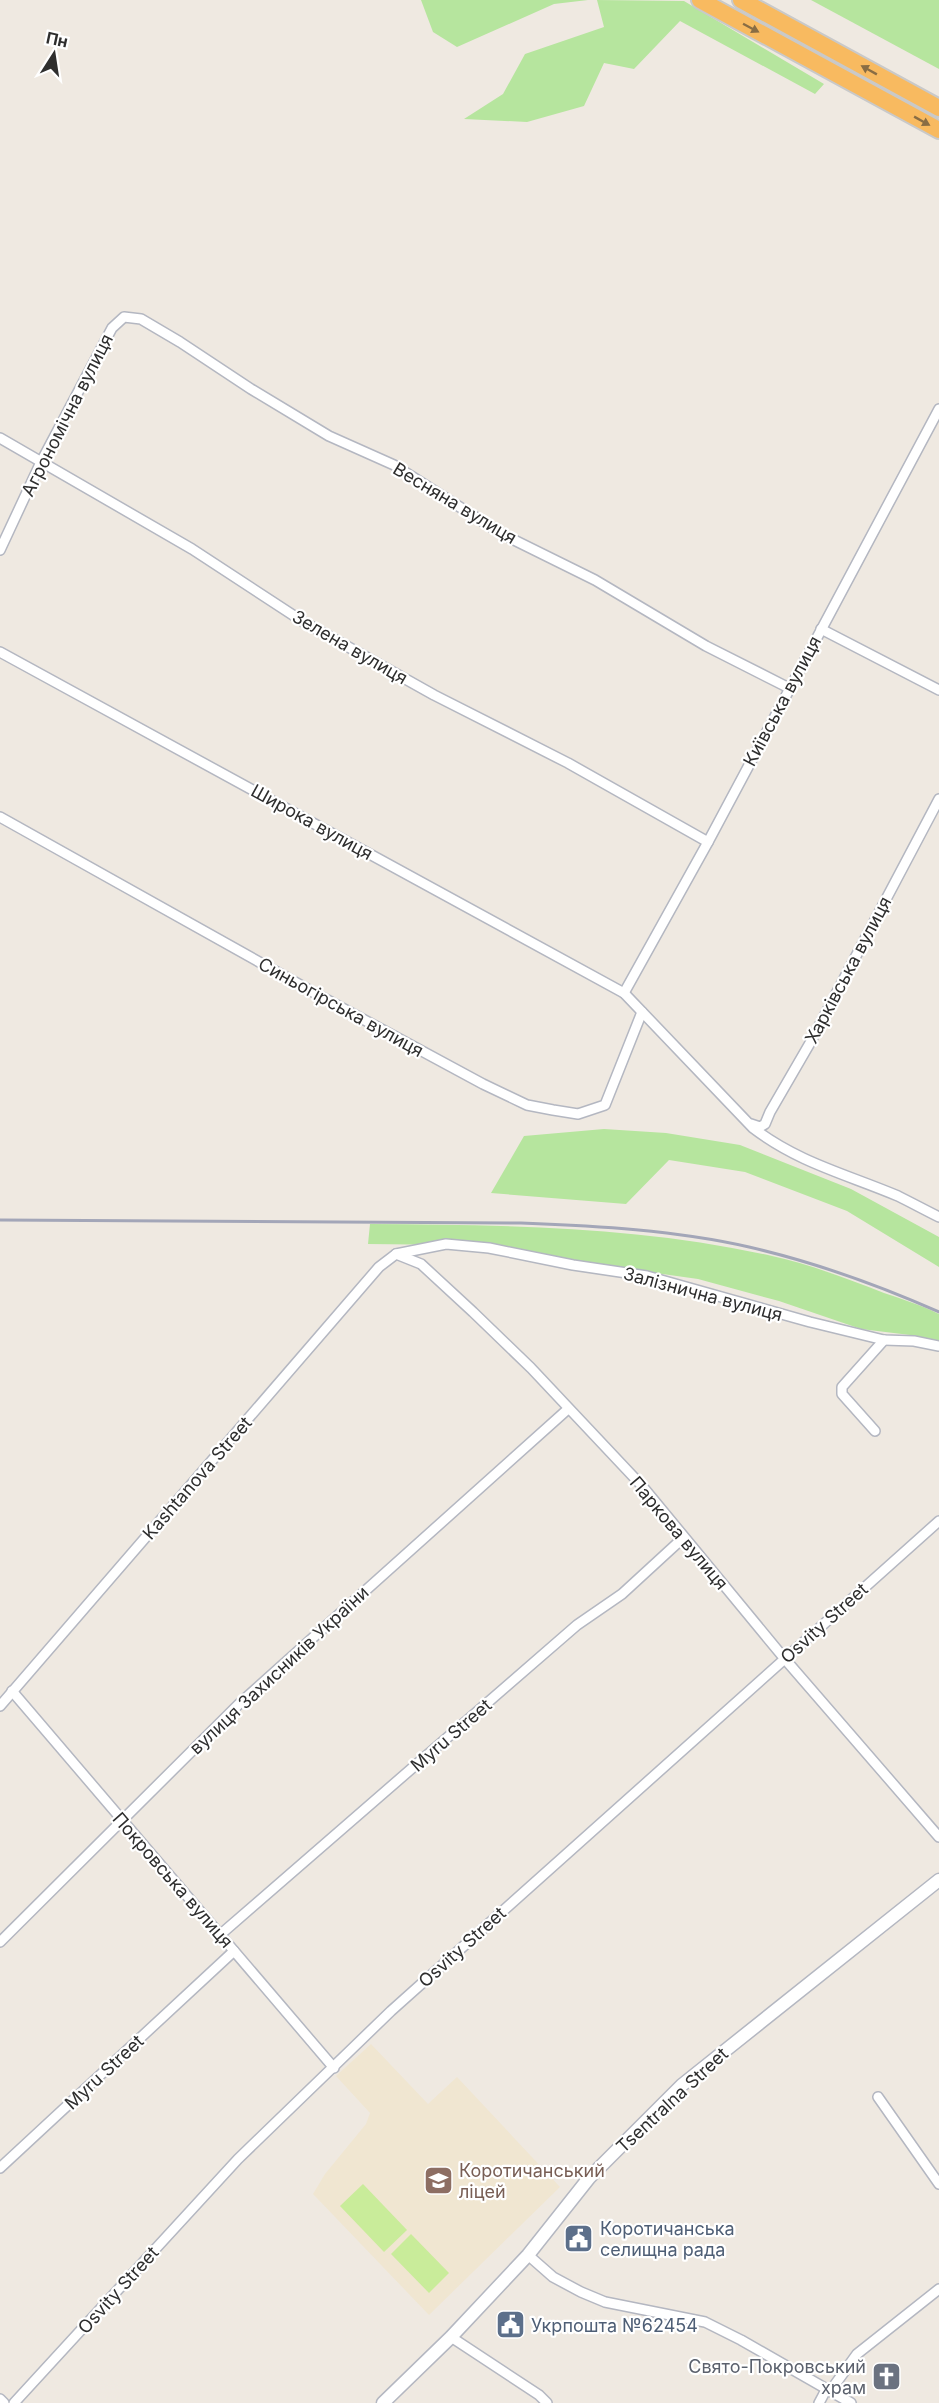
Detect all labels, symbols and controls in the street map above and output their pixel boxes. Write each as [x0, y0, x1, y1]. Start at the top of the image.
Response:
one-way arrow [743, 23, 760, 33]
north arrow [24, 24, 84, 84]
text: Пн [44, 27, 70, 51]
one-way arrow [860, 65, 877, 75]
one-way arrow [914, 116, 931, 126]
street label: Агрономічна вулиця [17, 330, 117, 500]
street label: Весняна вулиця [390, 458, 520, 548]
street label: Зелена вулиця [289, 606, 411, 688]
street label: Київська вулиця [739, 632, 825, 770]
street label: Широка вулиця [248, 780, 376, 864]
street label: Харківська вулиця [800, 893, 896, 1047]
street label: Синьогірська вулиця [255, 953, 427, 1061]
street label: Залізнична вулиця [621, 1263, 785, 1325]
street label: Kashtanova Street [138, 1412, 256, 1544]
street label: Паркова вулиця [626, 1472, 732, 1594]
street label: Osvity Street [776, 1578, 872, 1668]
street label: вулиця Захисників України [185, 1582, 373, 1758]
street label: Myru Street [406, 1694, 496, 1776]
street label: Покровська вулиця [109, 1808, 237, 1952]
street label: Osvity Street [414, 1902, 510, 1992]
street label: Myru Street [60, 2030, 148, 2114]
street label: Tsentralna Street [612, 2043, 732, 2157]
place label: Коротичанський ліцей [459, 2160, 605, 2202]
school or university icon: Коротичанський ліцей [422, 2164, 454, 2196]
place label: Коротичанська селищна рада [600, 2218, 735, 2260]
public building icon: Коротичанська селищна рада [563, 2222, 595, 2254]
street label: Osvity Street [73, 2242, 163, 2338]
public building icon: Укрпошта №62454 [494, 2309, 526, 2341]
place label: Укрпошта №62454 [531, 2315, 698, 2336]
place label: Свято-Покровський храм [688, 2356, 866, 2398]
church icon: Свято-Покровський храм [871, 2360, 903, 2392]

